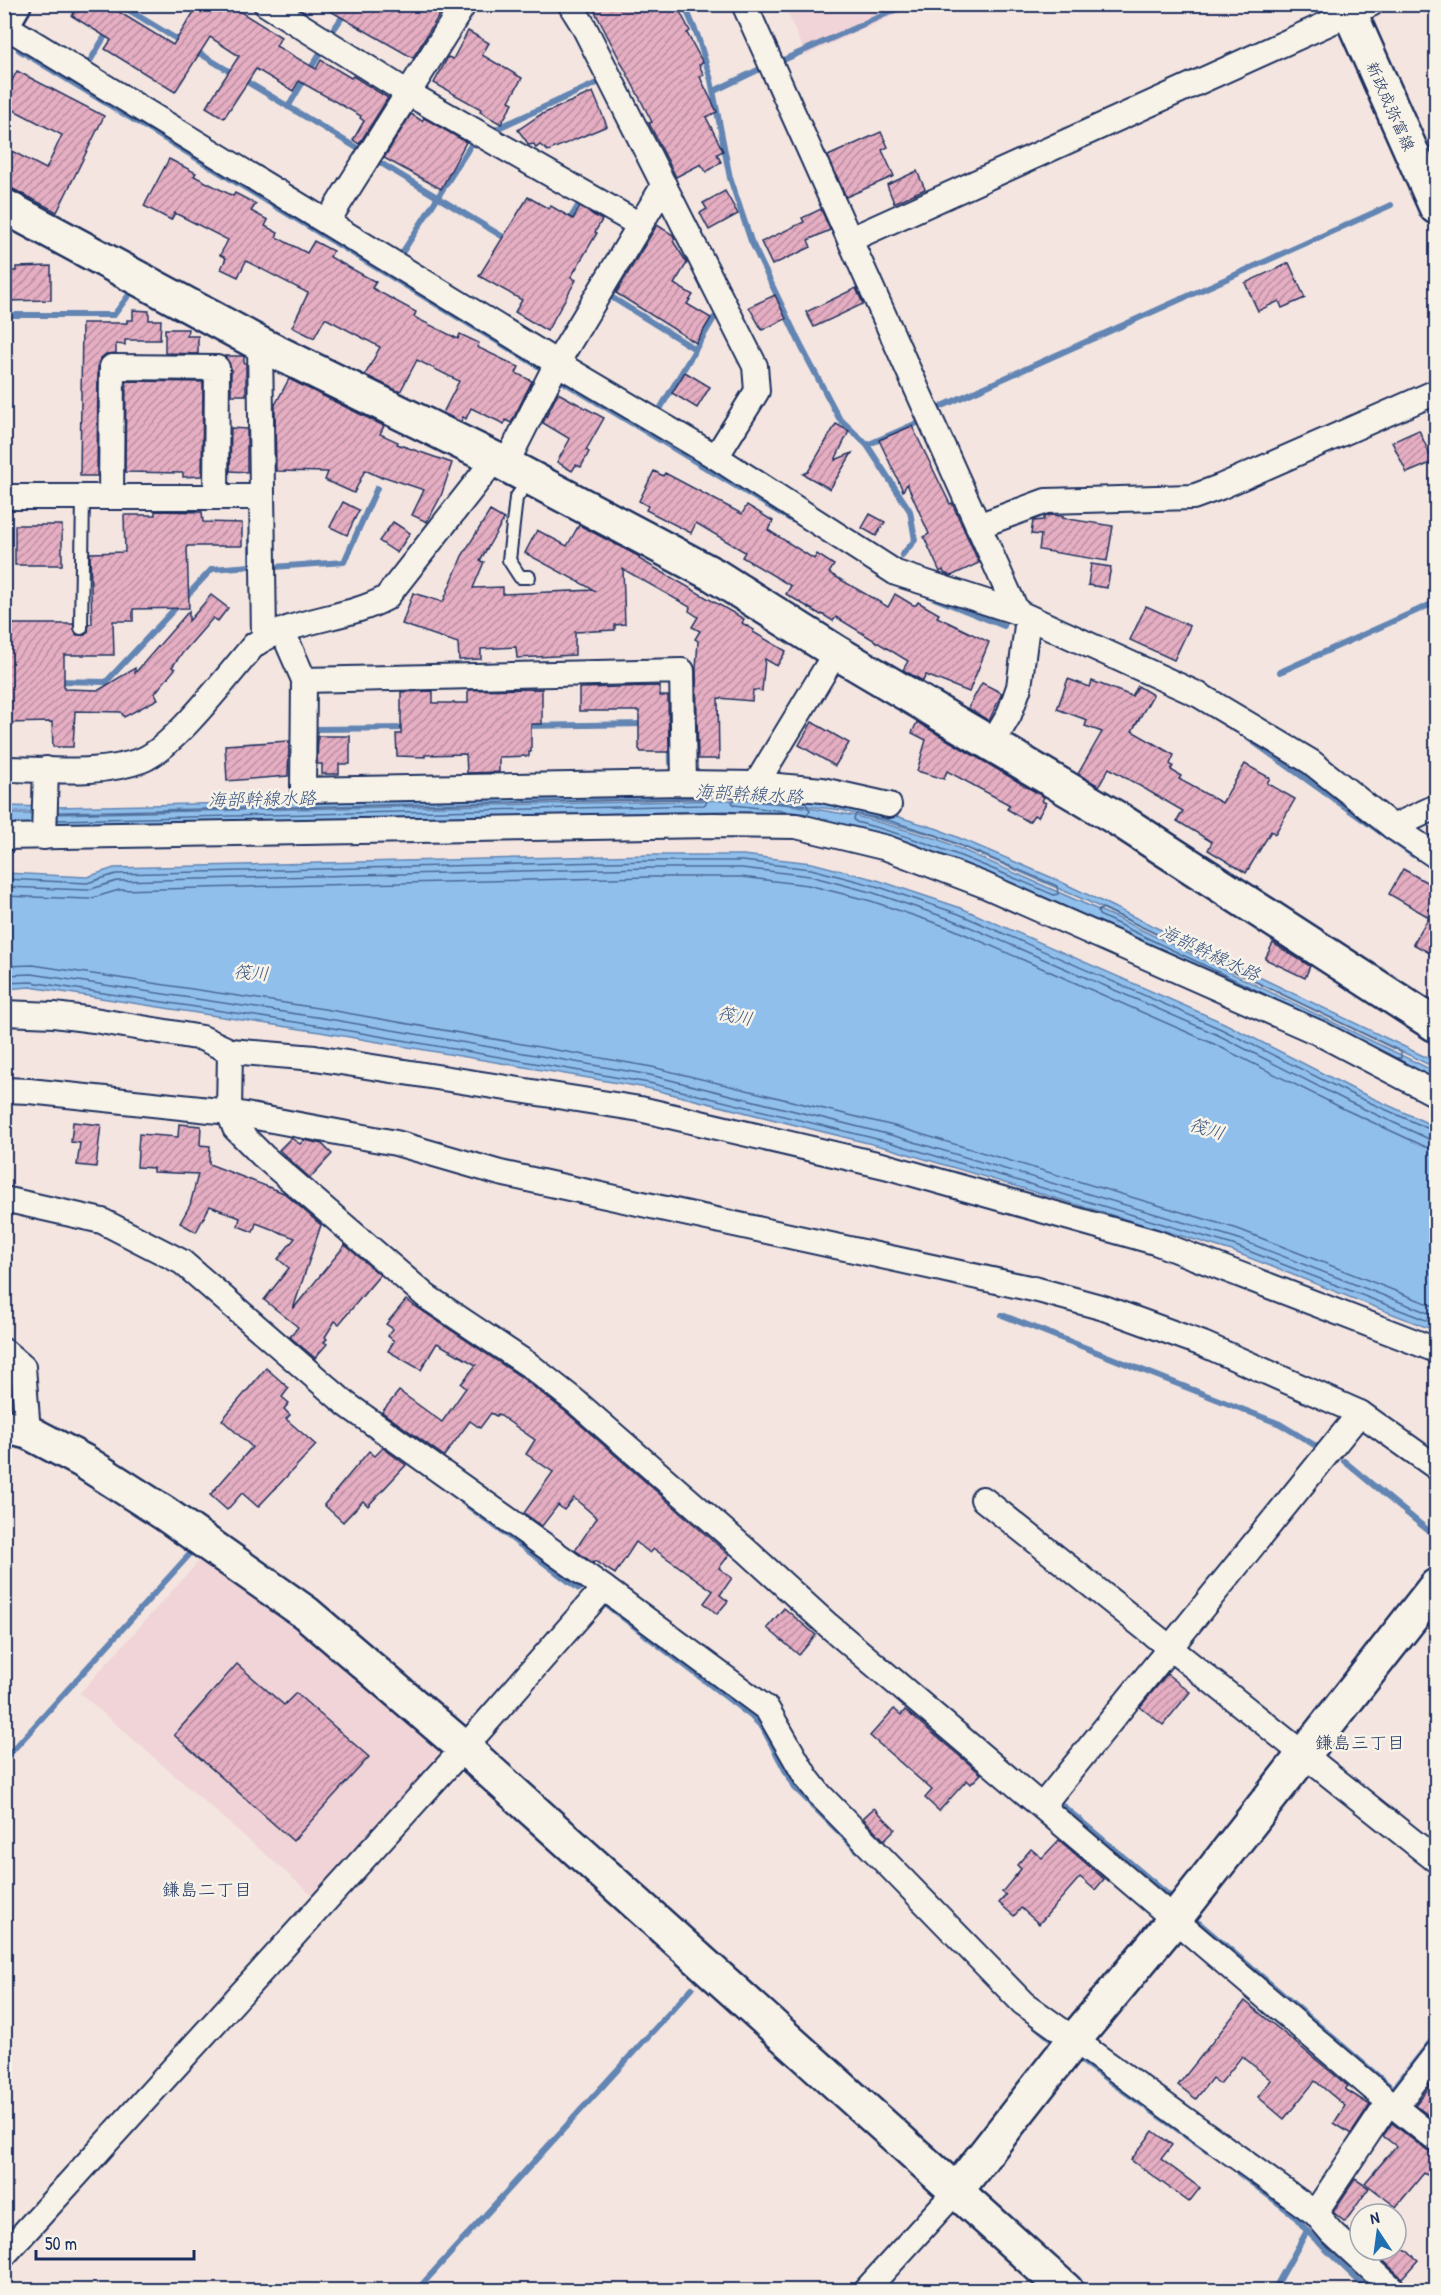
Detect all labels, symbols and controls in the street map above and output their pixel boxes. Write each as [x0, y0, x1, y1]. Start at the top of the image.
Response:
street label: 新政成弥富線 [1361, 58, 1421, 154]
water label: 海部幹線水路 [694, 778, 805, 809]
water label: 海部幹線水路 [208, 785, 317, 812]
water label: 海部幹線水路 [1156, 918, 1265, 987]
water label: 筏川 [232, 959, 270, 986]
water label: 筏川 [715, 1000, 755, 1031]
water label: 筏川 [1186, 1111, 1228, 1146]
district label: 鎌島三丁目 [1315, 1730, 1405, 1755]
district label: 鎌島二丁目 [162, 1877, 252, 1902]
north arrow [1348, 2202, 1408, 2262]
text: N [1368, 2206, 1382, 2229]
scale bar [36, 2223, 194, 2261]
text: 50 m [45, 2231, 77, 2256]

